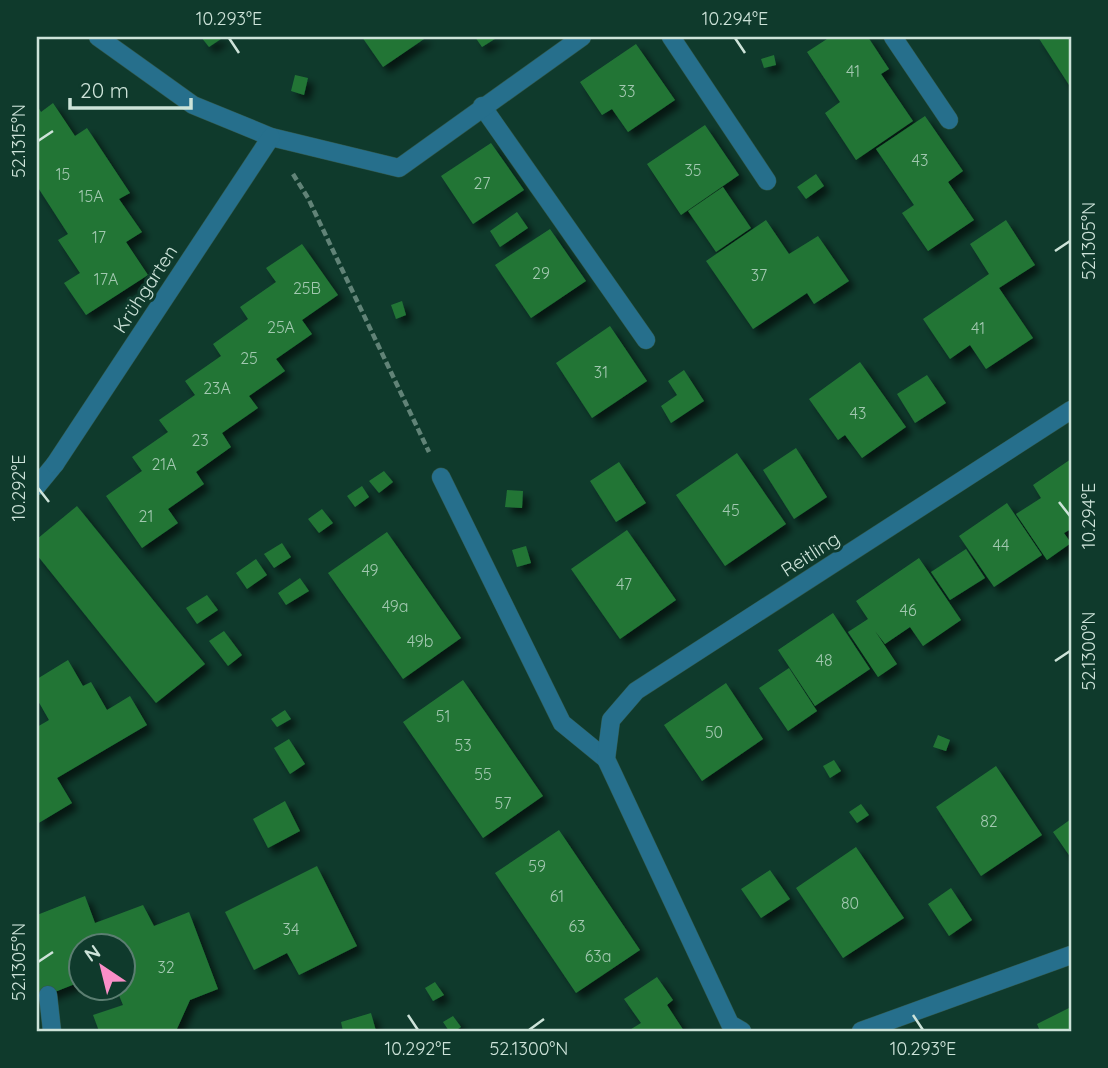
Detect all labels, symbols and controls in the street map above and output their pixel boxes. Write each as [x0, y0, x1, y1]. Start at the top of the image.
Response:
text: 10.293°E [196, 7, 262, 30]
text: 10.294°E [702, 7, 768, 30]
house number: 41 [846, 61, 860, 81]
scale bar [70, 66, 191, 110]
text: 20 m [80, 77, 129, 103]
house number: 33 [619, 81, 635, 101]
text: 52.1315°N [7, 104, 30, 178]
house number: 43 [912, 150, 928, 170]
house number: 35 [684, 160, 702, 180]
house number: 15 [56, 164, 70, 184]
house number: 27 [474, 173, 490, 193]
house number: 15A [79, 186, 104, 206]
text: 52.1305°N [1077, 202, 1100, 280]
house number: 17 [92, 227, 106, 247]
street label: Krühgarten [108, 240, 182, 338]
house number: 29 [532, 263, 550, 283]
house number: 37 [751, 265, 767, 285]
house number: 17A [94, 269, 118, 289]
house number: 25B [293, 278, 321, 298]
house number: 25A [267, 317, 295, 337]
house number: 41 [971, 318, 985, 338]
house number: 25 [240, 348, 258, 368]
house number: 31 [594, 362, 608, 382]
house number: 23A [203, 378, 231, 398]
house number: 43 [850, 403, 866, 423]
house number: 23 [191, 430, 209, 450]
house number: 21A [151, 454, 177, 474]
text: 10.292°E [7, 455, 30, 521]
text: 10.294°E [1077, 483, 1100, 549]
house number: 45 [722, 500, 740, 520]
house number: 21 [139, 506, 153, 526]
street label: Reitling [776, 526, 844, 582]
house number: 44 [993, 535, 1009, 555]
house number: 49 [361, 560, 379, 580]
house number: 47 [616, 574, 632, 594]
house number: 49a [382, 596, 408, 616]
house number: 46 [899, 600, 917, 620]
text: 52.1300°N [1077, 612, 1100, 690]
house number: 49b [407, 631, 433, 651]
house number: 48 [815, 650, 833, 670]
house number: 51 [436, 706, 450, 726]
house number: 50 [705, 722, 723, 742]
house number: 53 [454, 735, 472, 755]
house number: 55 [474, 764, 492, 784]
house number: 57 [495, 793, 511, 813]
house number: 82 [980, 811, 998, 831]
house number: 59 [528, 856, 546, 876]
house number: 61 [550, 886, 564, 906]
house number: 80 [841, 893, 859, 913]
house number: 63 [569, 916, 586, 936]
house number: 34 [283, 919, 299, 939]
text: 52.1305°N [7, 923, 30, 1001]
north arrow [66, 932, 136, 1002]
text: N [80, 939, 105, 967]
house number: 63a [585, 946, 611, 966]
house number: 32 [157, 957, 175, 977]
text: 10.292°E [385, 1037, 451, 1060]
text: 52.1300°N [490, 1037, 568, 1060]
text: 10.293°E [890, 1037, 956, 1060]

